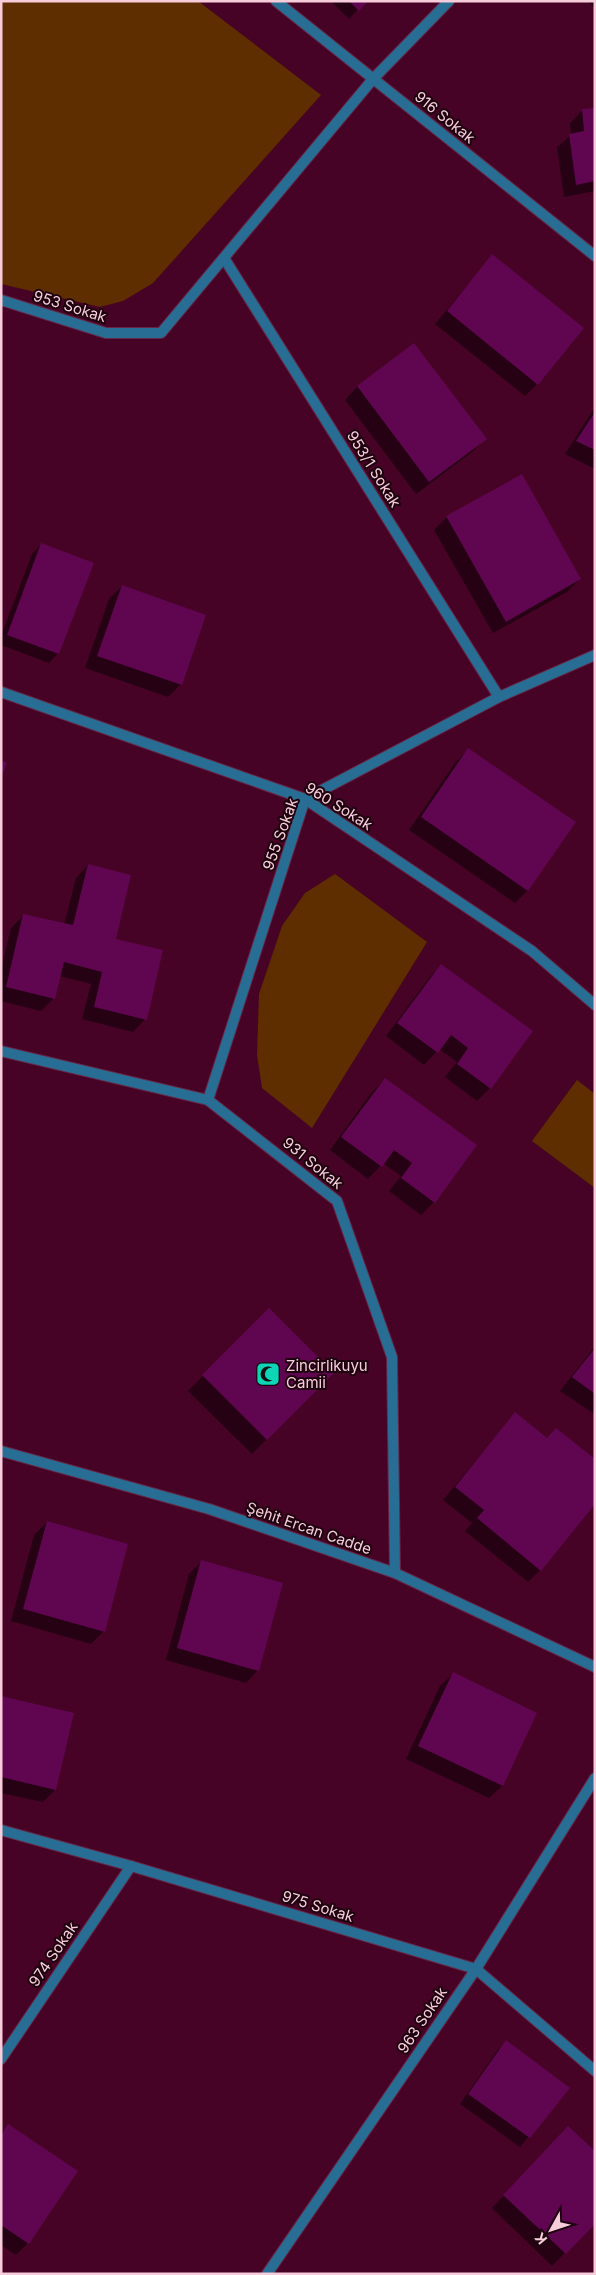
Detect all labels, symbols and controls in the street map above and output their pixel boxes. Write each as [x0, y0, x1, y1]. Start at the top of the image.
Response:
street label: 916 Sokak [411, 87, 480, 148]
street label: 953 Sokak [31, 286, 110, 326]
street label: 953/1 Sokak [343, 427, 405, 512]
street label: 960 Sokak [302, 778, 377, 835]
street label: 955 Sokak [258, 795, 302, 873]
street label: 931 Sokak [279, 1133, 348, 1194]
place label: Zincirlikuyu Camii [286, 1356, 368, 1392]
mosque icon: Zincirlikuyu Camii [255, 1361, 281, 1387]
street label: Şehit Ercan Cadde [244, 1498, 374, 1558]
street label: 975 Sokak [280, 1886, 357, 1926]
street label: 974 Sokak [24, 1917, 82, 1990]
street label: 963 Sokak [393, 1983, 451, 2057]
north arrow [526, 2205, 576, 2255]
text: K [531, 2229, 550, 2248]

